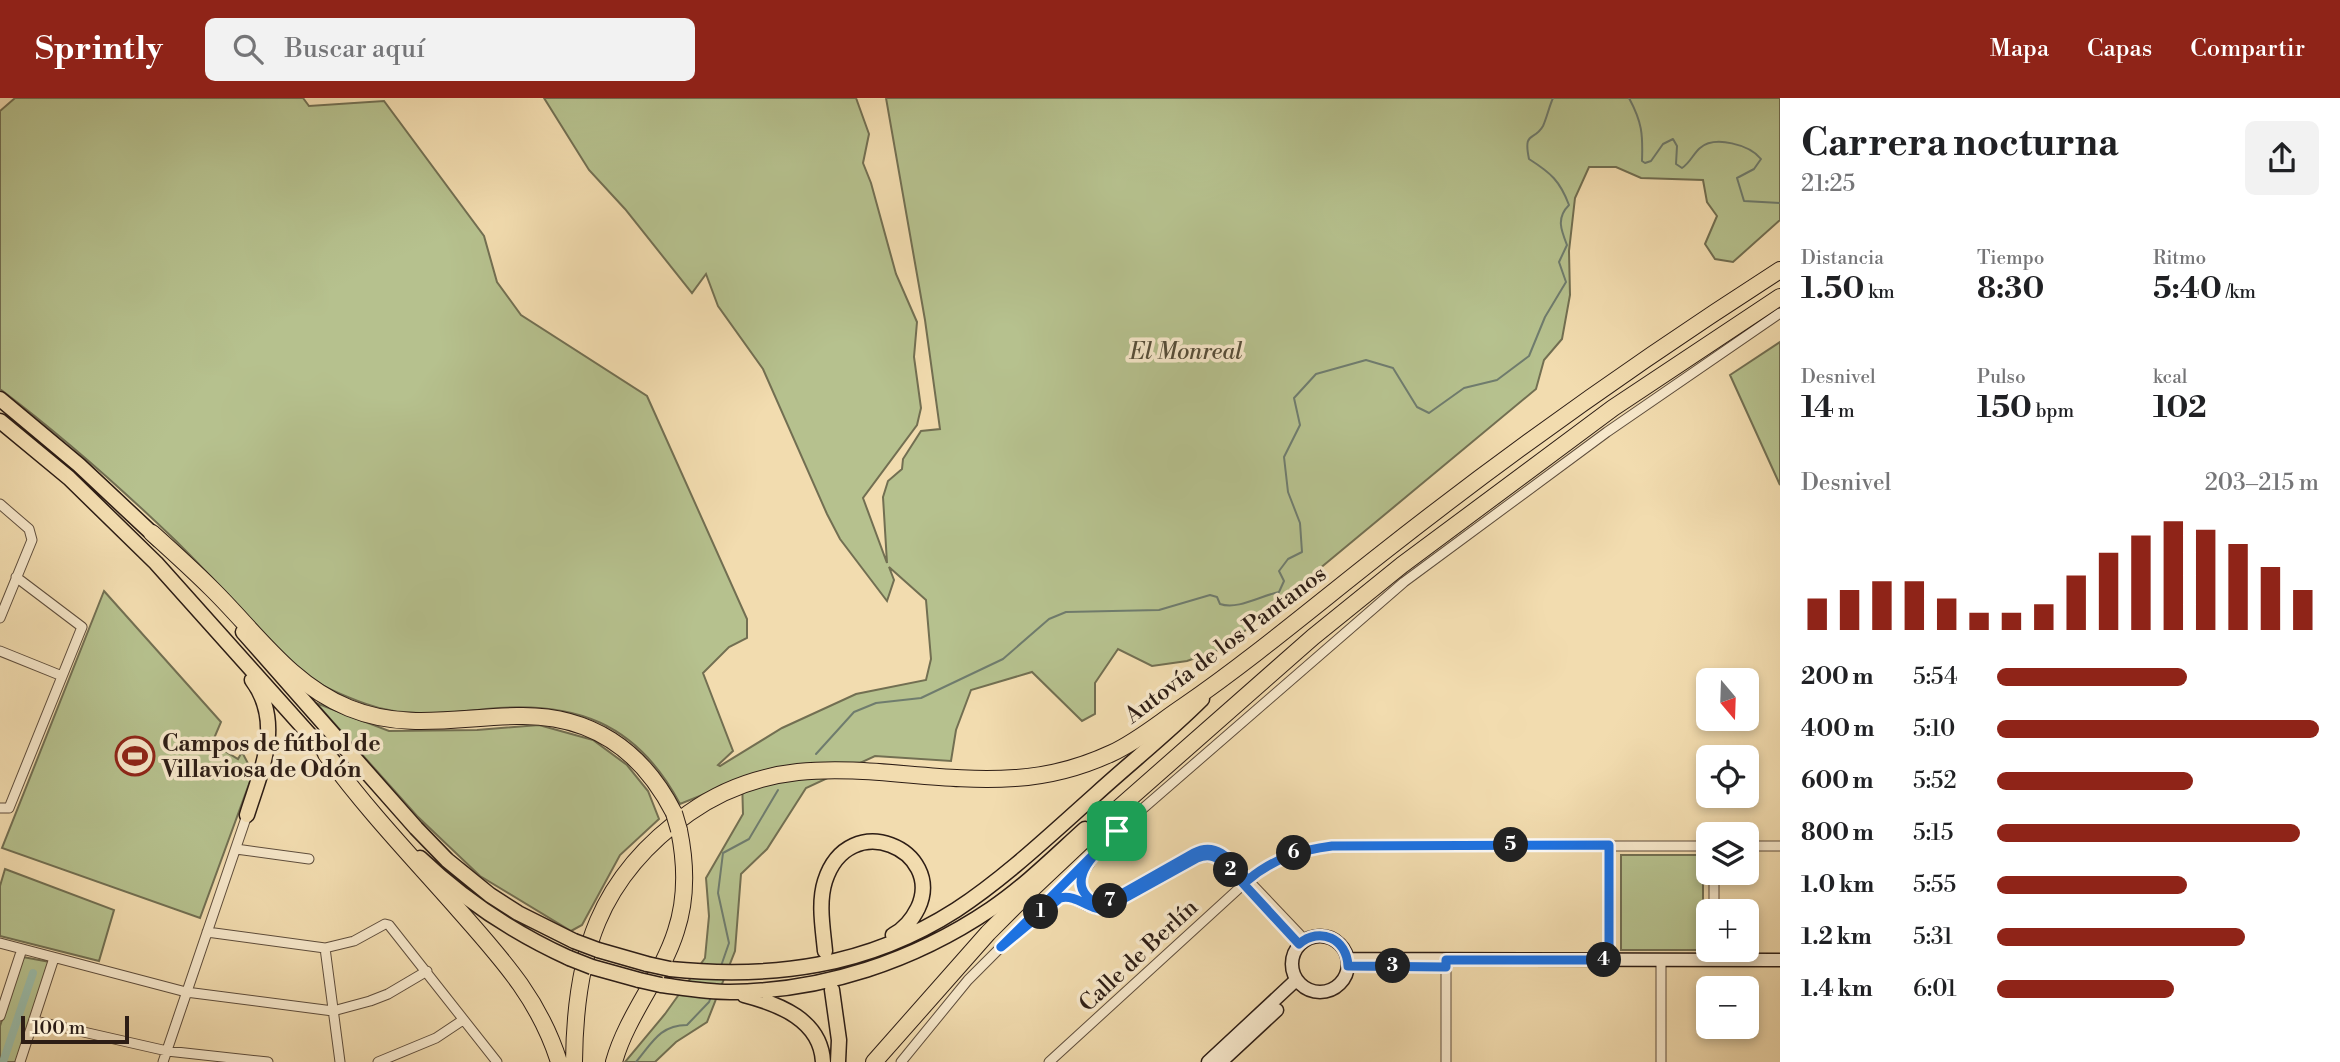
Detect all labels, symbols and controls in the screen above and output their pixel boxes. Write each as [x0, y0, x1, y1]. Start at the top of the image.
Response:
search box [205, 18, 695, 81]
text: Sprintly [35, 29, 163, 70]
icon: search [229, 30, 267, 68]
text: Buscar aquí [285, 33, 425, 65]
text: Mapa [1990, 34, 2049, 64]
text: Capas [2087, 34, 2152, 64]
text: Compartir [2190, 34, 2305, 64]
text: Carrera nocturna [1801, 120, 2119, 167]
button: share [2245, 121, 2319, 195]
text: 21:25 [1801, 170, 1855, 198]
text: Distancia [1801, 246, 1884, 270]
text: Tiempo [1977, 246, 2044, 270]
text: Ritmo [2153, 246, 2206, 270]
text: 1.50 [1801, 270, 1864, 308]
text: 8:30 [1977, 270, 2044, 308]
text: 5:40 [2153, 270, 2222, 308]
text: km [1864, 280, 1895, 304]
text: /km [2222, 280, 2256, 304]
park label: El Monreal [1129, 338, 1243, 366]
text: Desnivel [1801, 365, 1876, 389]
text: Pulso [1977, 365, 2026, 389]
text: kcal [2153, 365, 2187, 389]
text: 14 [1801, 389, 1834, 427]
text: 150 [1977, 389, 2032, 427]
text: 102 [2153, 389, 2207, 427]
text: m [1834, 399, 1855, 423]
text: bpm [2032, 399, 2074, 423]
text: Desnivel [1801, 469, 1891, 497]
text: 203–215 m [2205, 469, 2319, 497]
street label: Autovía de los Pantanos [1118, 560, 1332, 730]
text: 200 m [1801, 663, 1873, 691]
text: 5:54 [1913, 663, 1958, 691]
north arrow [1696, 668, 1759, 732]
map controls [1696, 668, 1759, 1039]
text: 400 m [1801, 715, 1874, 743]
text: 5:10 [1913, 715, 1955, 743]
place label: Campos de fútbol de Villaviosa de Odón [161, 730, 381, 784]
sports icon: Campos de fútbol de Villaviosa de Odón [114, 735, 156, 777]
button: locate [1696, 745, 1759, 808]
text: 600 m [1801, 767, 1874, 795]
text: 5:52 [1913, 767, 1957, 795]
pin [1087, 801, 1147, 861]
icon: arrive [1098, 812, 1136, 850]
text: 800 m [1801, 819, 1874, 847]
text: 5:15 [1913, 819, 1953, 847]
button: layers [1696, 822, 1759, 885]
pin: 5 [1494, 828, 1528, 862]
text: 5 [1505, 832, 1516, 856]
pin: 6 [1276, 836, 1312, 870]
text: 6 [1288, 840, 1299, 864]
pin: 2 [1214, 852, 1248, 888]
text: 2 [1225, 857, 1236, 881]
text: 1.0 km [1801, 871, 1874, 899]
text: 5:55 [1913, 871, 1956, 899]
pin: 7 [1092, 884, 1128, 918]
text: 7 [1104, 888, 1115, 912]
street label: Calle de Berlín [1073, 893, 1204, 1018]
pin: 1 [1024, 894, 1058, 930]
text: 1 [1036, 899, 1045, 923]
button: + [1696, 899, 1759, 962]
text: 1.2 km [1801, 923, 1872, 951]
text: 5:31 [1913, 923, 1953, 951]
pin: 4 [1586, 942, 1622, 978]
text: 4 [1597, 947, 1610, 971]
pin: 3 [1376, 948, 1410, 984]
text: 3 [1387, 953, 1398, 977]
text: 1.4 km [1801, 975, 1873, 1003]
text: 6:01 [1913, 975, 1957, 1003]
button: − [1696, 976, 1759, 1039]
scale bar [21, 1013, 130, 1045]
text: 100 m [32, 1016, 85, 1040]

